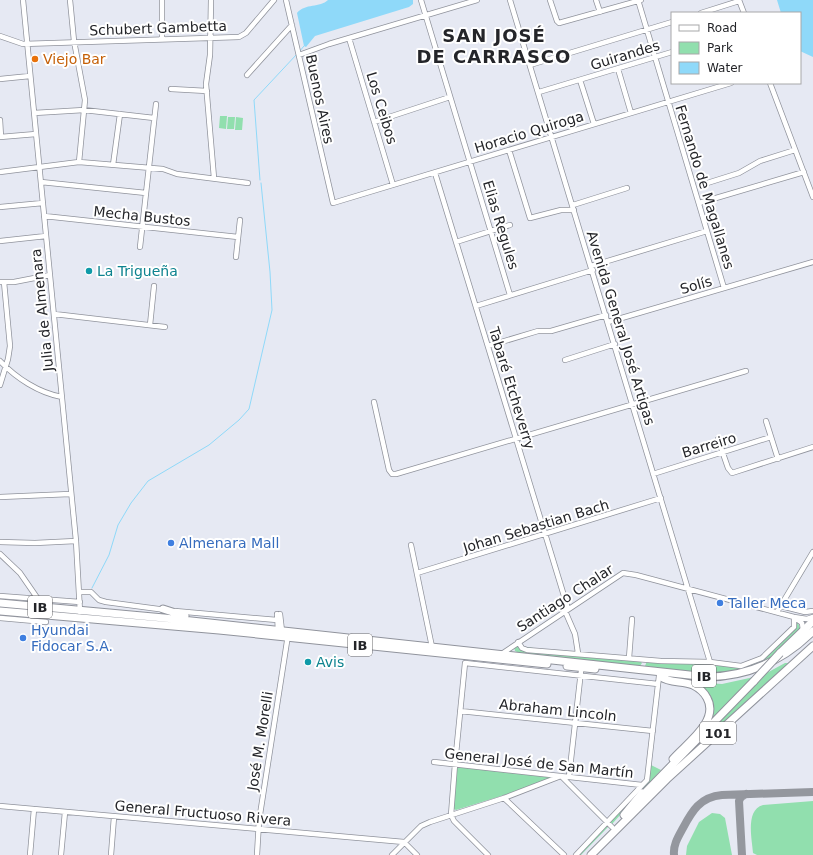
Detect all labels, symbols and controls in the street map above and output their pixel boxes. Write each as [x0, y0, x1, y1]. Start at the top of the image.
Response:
legend [671, 12, 801, 84]
street label: Schubert Gambetta [89, 18, 227, 38]
text: Road [707, 21, 737, 35]
district label: SAN JOSÉ DE CARRASCO [417, 25, 571, 67]
street label: Guirandes [588, 37, 662, 73]
text: Park [707, 41, 733, 55]
place label: Viejo Bar [43, 51, 106, 67]
street label: Buenos Aires [303, 53, 337, 145]
marker: Viejo Bar [30, 54, 40, 64]
text: Water [707, 61, 743, 75]
street label: Los Ceibos [363, 70, 401, 146]
street label: Fernando de Magallanes [672, 103, 738, 271]
street label: Horacio Quiroga [472, 108, 586, 156]
street label: Elias Regules [480, 179, 522, 271]
street label: Mecha Bustos [93, 203, 191, 229]
street label: Avenida General José Artigas [584, 229, 658, 427]
street label: Julia de Almenara [28, 248, 57, 373]
place label: La Trigueña [97, 263, 178, 279]
marker: La Trigueña [84, 266, 94, 276]
street label: Solís [678, 273, 714, 297]
street label: Tabaré Etcheverry [486, 324, 538, 451]
street label: Barreiro [680, 429, 738, 461]
street label: Johan Sebastian Bach [460, 496, 611, 556]
place label: Almenara Mall [179, 535, 279, 551]
marker: Almenara Mall [166, 538, 176, 548]
street label: Santiago Chalar [514, 561, 616, 635]
place label: Taller Meca [727, 595, 806, 611]
road number: IB [28, 596, 52, 618]
marker: Taller Meca [715, 598, 725, 608]
place label: Hyundai Fidocar S.A. [31, 622, 113, 654]
marker: Hyundai Fidocar S.A. [18, 633, 28, 643]
road number: IB [348, 634, 372, 656]
place label: Avis [316, 654, 344, 670]
marker: Avis [303, 657, 313, 667]
road number: IB [692, 665, 716, 687]
street label: José M. Morelli [244, 690, 276, 793]
street label: Abraham Lincoln [499, 696, 617, 724]
road number: 101 [700, 722, 736, 744]
street label: General José de San Martín [444, 745, 634, 781]
street label: General Fructuoso Rivera [114, 797, 292, 829]

